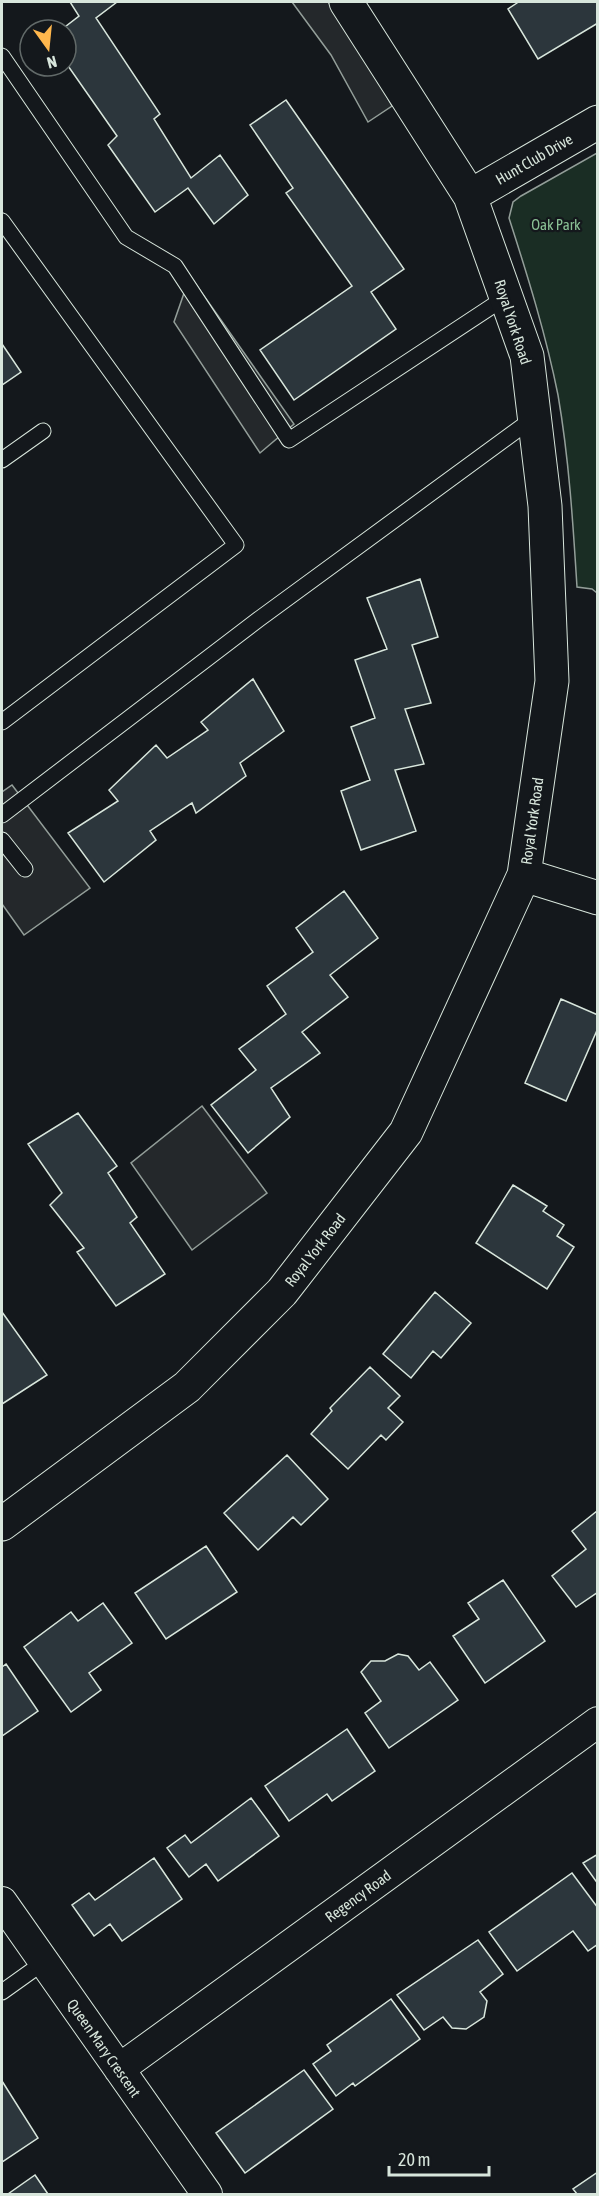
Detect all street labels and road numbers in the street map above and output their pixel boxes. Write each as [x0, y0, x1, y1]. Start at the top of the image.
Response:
street label: Hunt Club Drive [493, 130, 576, 188]
street label: Royal York Road [491, 278, 535, 366]
street label: Royal York Road [517, 776, 547, 866]
street label: Royal York Road [281, 1210, 349, 1290]
street label: Regency Road [322, 1867, 394, 1925]
street label: Queen Mary Crescent [64, 1996, 144, 2100]

